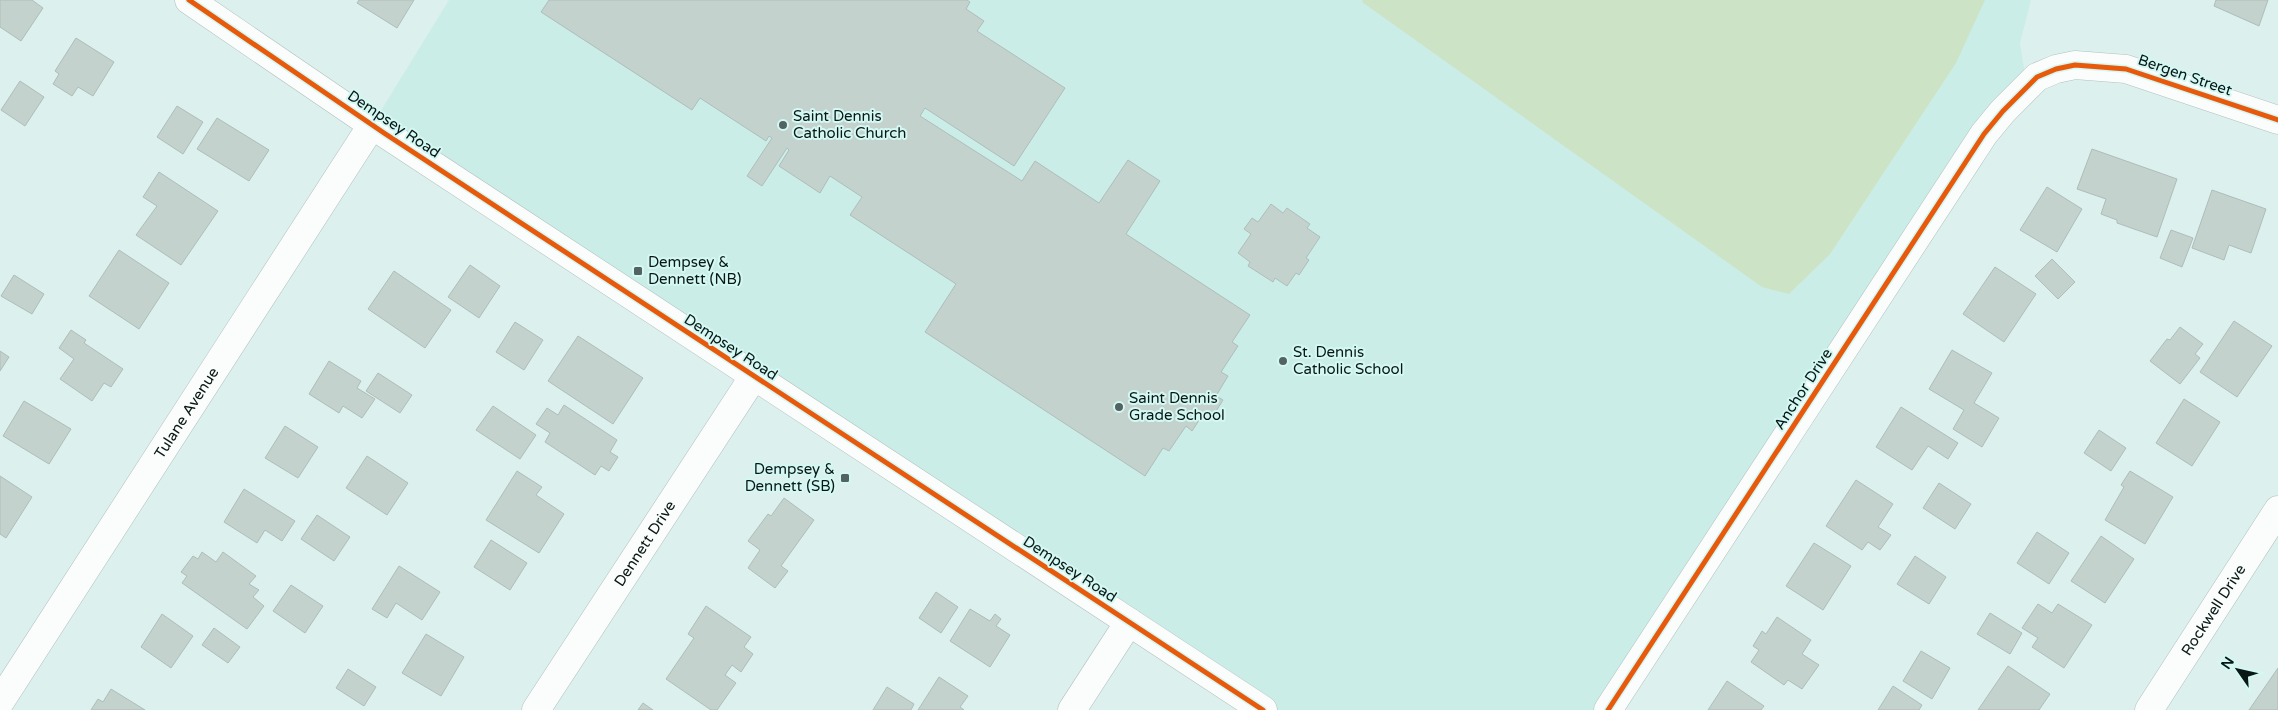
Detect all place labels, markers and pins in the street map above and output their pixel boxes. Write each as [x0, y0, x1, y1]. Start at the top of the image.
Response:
place label: Saint Dennis Catholic Church [793, 107, 906, 142]
marker: Saint Dennis Catholic Church [777, 119, 789, 131]
place label: Dempsey & Dennett (NB) [648, 253, 741, 288]
marker: Dempsey & Dennett (NB) [632, 265, 644, 277]
place label: St. Dennis Catholic School [1293, 343, 1403, 378]
marker: St. Dennis Catholic School [1277, 355, 1289, 367]
place label: Saint Dennis Grade School [1129, 389, 1225, 424]
marker: Saint Dennis Grade School [1113, 401, 1125, 413]
place label: Dempsey & Dennett (SB) [745, 460, 835, 495]
marker: Dempsey & Dennett (SB) [839, 472, 851, 484]

